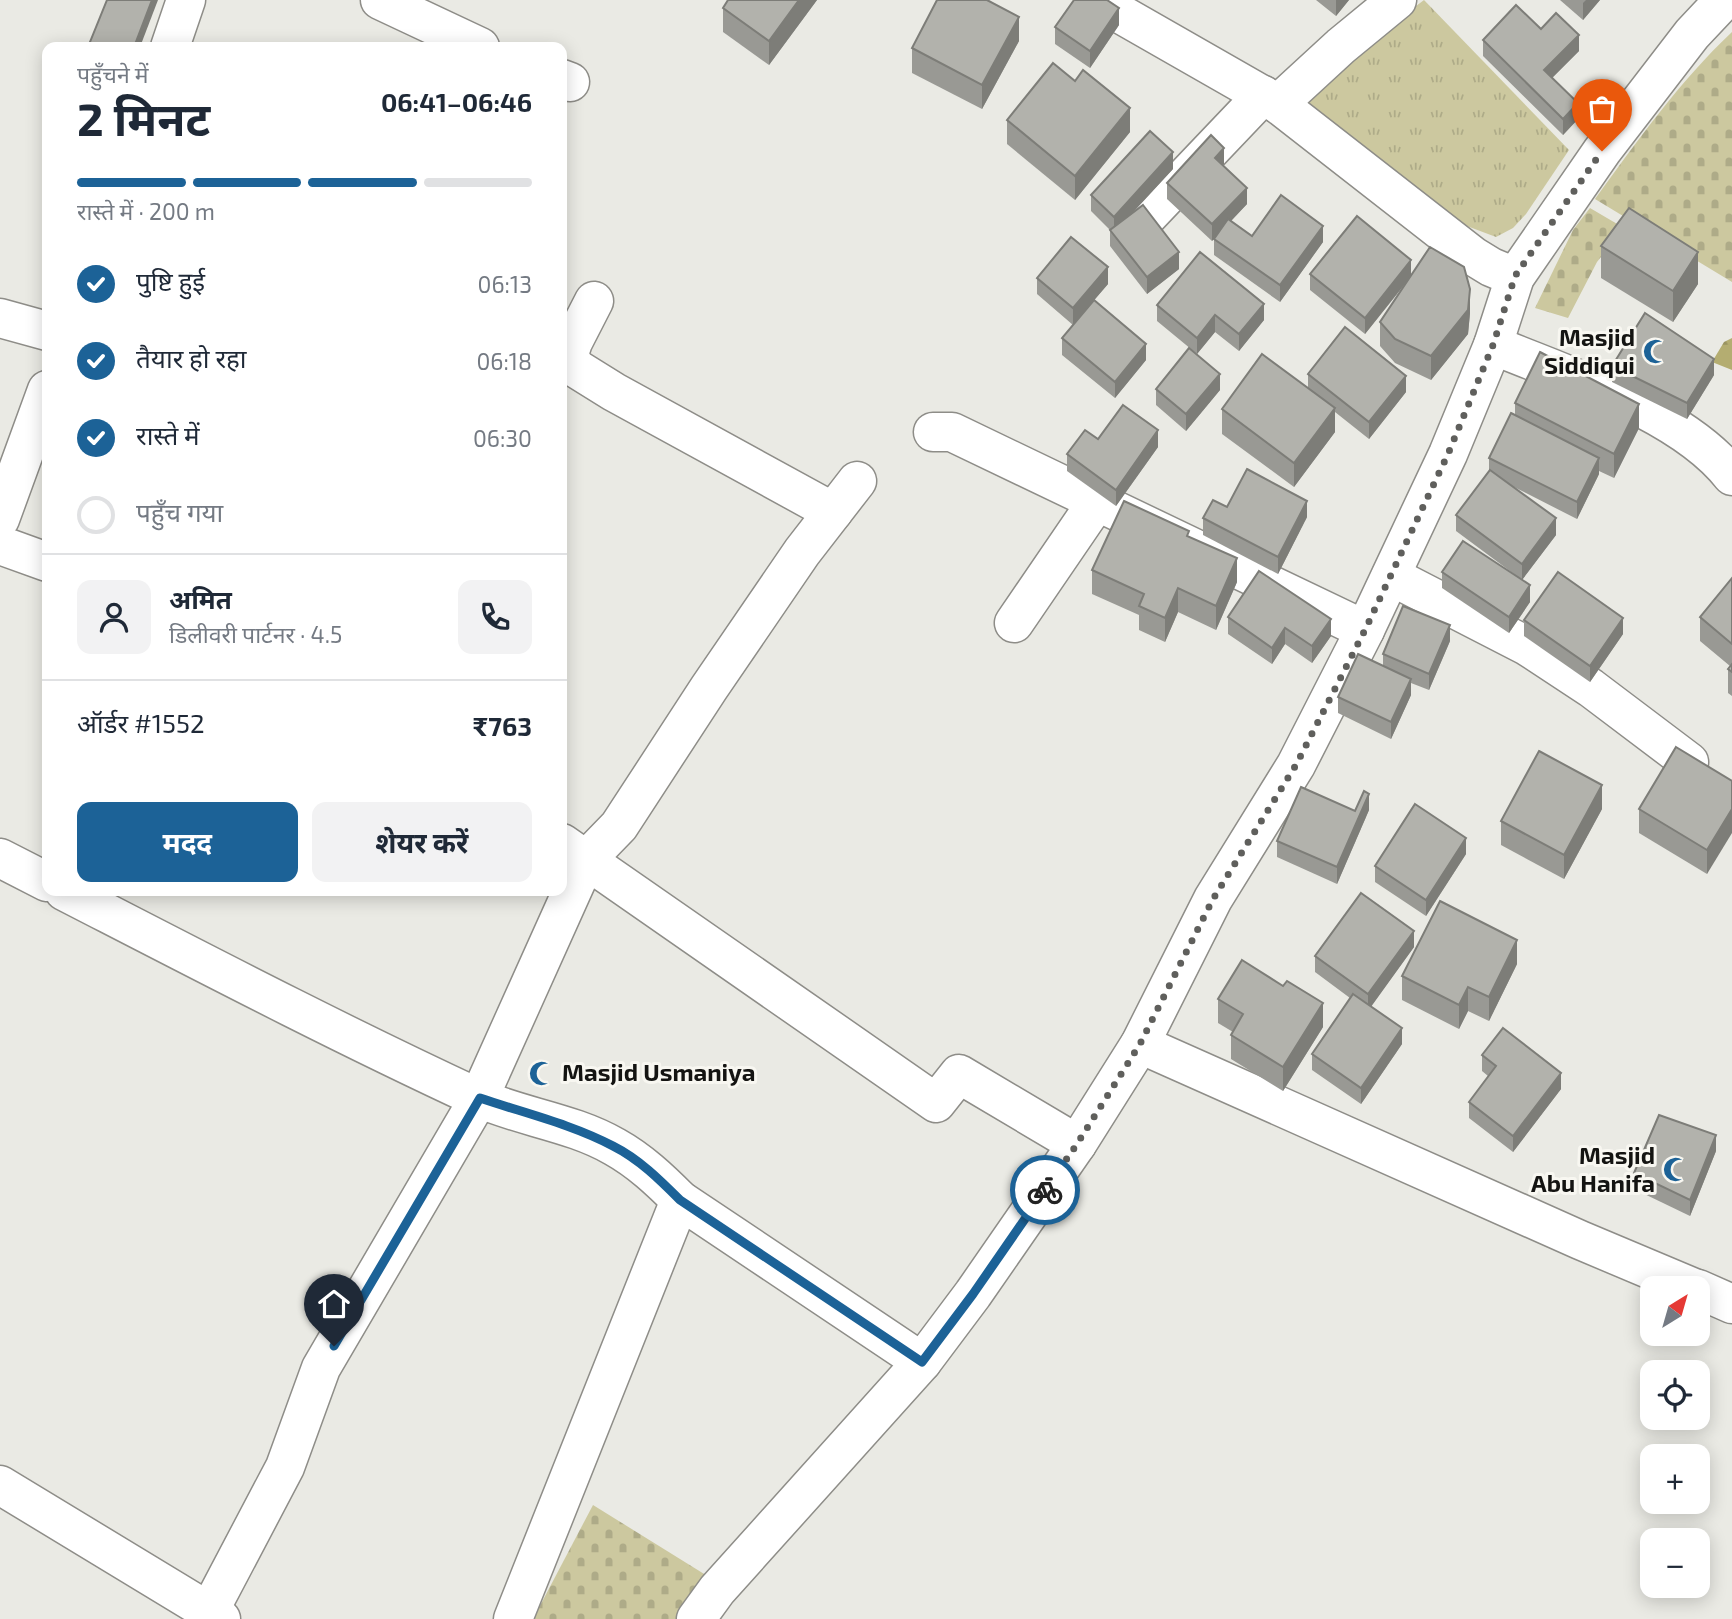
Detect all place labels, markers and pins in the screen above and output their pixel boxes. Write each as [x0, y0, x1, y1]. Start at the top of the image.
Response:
pin [1572, 79, 1632, 151]
place label: Masjid Siddiqui [1544, 322, 1635, 379]
mosque icon: Masjid Siddiqui [1641, 338, 1669, 366]
place label: Masjid Usmaniya [562, 1057, 755, 1086]
mosque icon: Masjid Usmaniya [528, 1059, 556, 1087]
place label: Masjid Abu Hanifa [1531, 1140, 1655, 1197]
mosque icon: Masjid Abu Hanifa [1661, 1156, 1689, 1184]
pin [304, 1274, 364, 1346]

